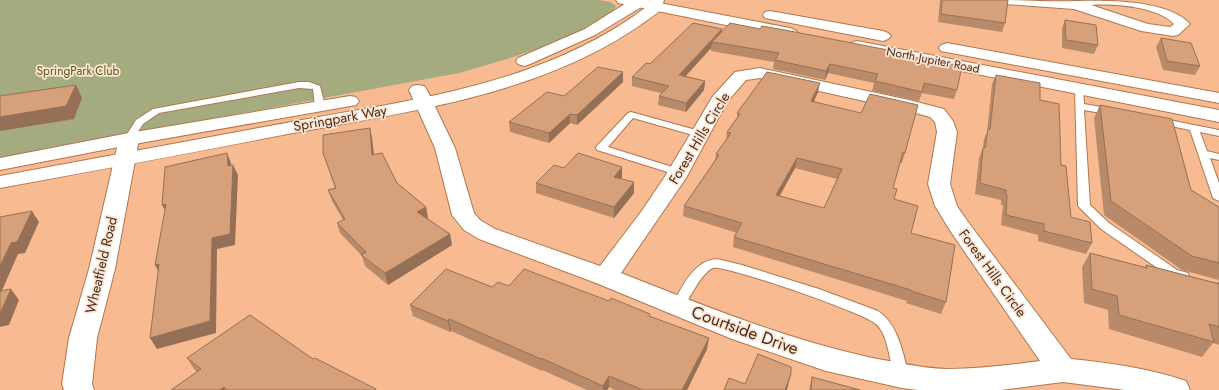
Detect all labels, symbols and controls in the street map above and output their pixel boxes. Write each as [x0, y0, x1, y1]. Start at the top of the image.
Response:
street label: North Jupiter Road [885, 42, 981, 78]
park label: SpringPark Club [37, 62, 120, 80]
street label: Forest Hills Circle [664, 88, 734, 188]
street label: Springpark Way [292, 100, 389, 136]
street label: Wheatfield Road [80, 215, 122, 315]
street label: Forest Hills Circle [954, 225, 1032, 321]
street label: Courtside Drive [688, 300, 802, 361]

